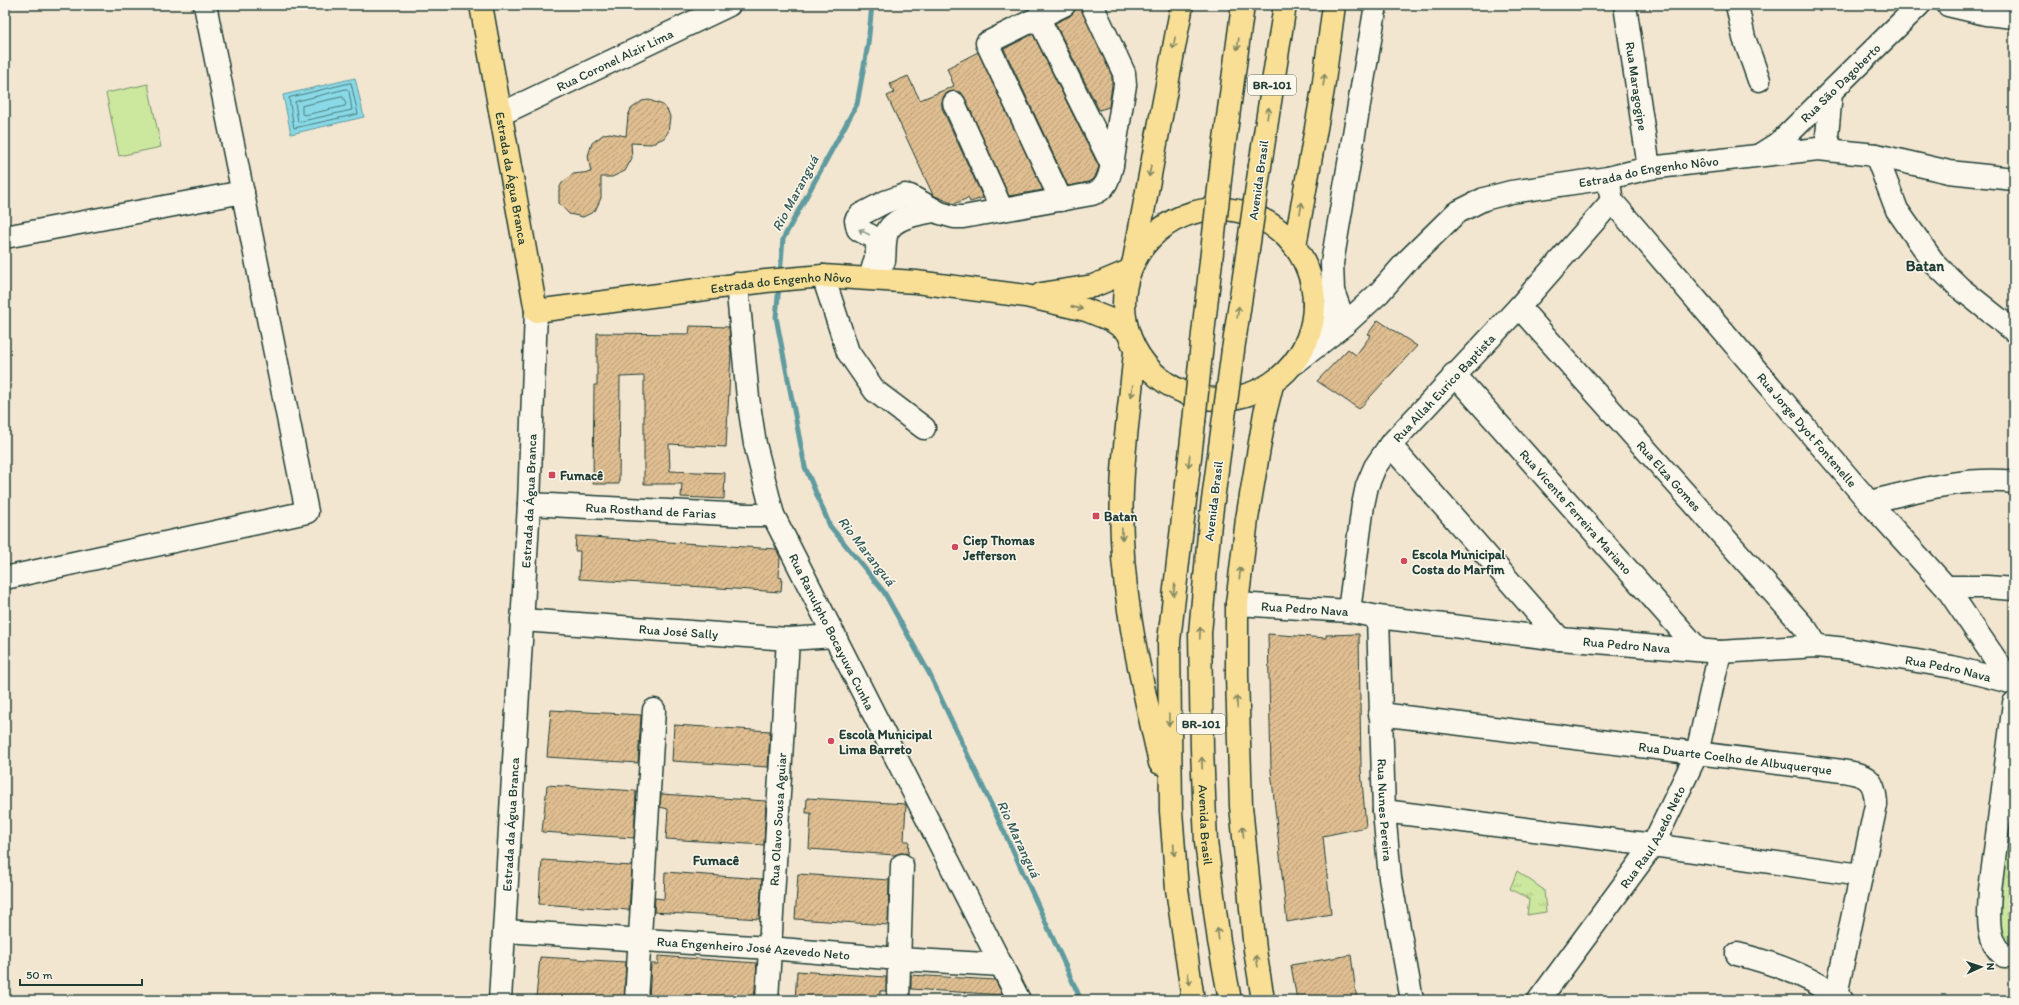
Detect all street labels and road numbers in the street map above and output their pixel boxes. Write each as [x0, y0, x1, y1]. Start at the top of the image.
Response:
street label: Rua Coronel Alzir Lima [554, 26, 676, 94]
street label: Rua São Dagoberto [1797, 40, 1884, 126]
street label: Rua Maragogipe [1622, 41, 1650, 132]
road number: BR-101 [1248, 75, 1296, 95]
street label: Estrada da Água Branca [492, 111, 531, 246]
street label: Avenida Brasil [1245, 139, 1272, 221]
street label: Estrada do Engenho Nôvo [1578, 153, 1720, 190]
street label: Estrada do Engenho Nôvo [710, 269, 853, 296]
street label: Rua Allah Eurico Baptista [1390, 331, 1498, 445]
street label: Rua Jorge Dyot Fontenelle [1754, 370, 1860, 490]
street label: Estrada da Água Branca [518, 433, 540, 569]
street label: Rua Elza Gomes [1634, 438, 1704, 515]
street label: Rua Vicente Ferreira Mariano [1516, 446, 1635, 578]
street label: Avenida Brasil [1201, 460, 1226, 542]
street label: Rua Rosthand de Farias [585, 500, 717, 521]
street label: Rua Ranulpho Bocayuva Cunha [786, 551, 878, 713]
street label: Rua Pedro Nava [1261, 599, 1349, 619]
street label: Rua José Sally [638, 621, 719, 642]
street label: Rua Pedro Nava [1582, 634, 1671, 656]
street label: Rua Pedro Nava [1904, 652, 1993, 685]
road number: BR-101 [1177, 714, 1225, 734]
street label: Rua Duarte Coelho de Albuquerque [1638, 739, 1833, 778]
street label: Rua Olavo Sousa Aguiar [767, 752, 789, 887]
street label: Estrada da Água Branca [499, 756, 522, 892]
street label: Rua Nunes Pereira [1374, 758, 1396, 862]
street label: Rua Raul Azedo Neto [1617, 783, 1688, 891]
street label: Avenida Brasil [1196, 784, 1216, 866]
street label: Rua Engenheiro José Azevedo Neto [656, 934, 851, 963]

